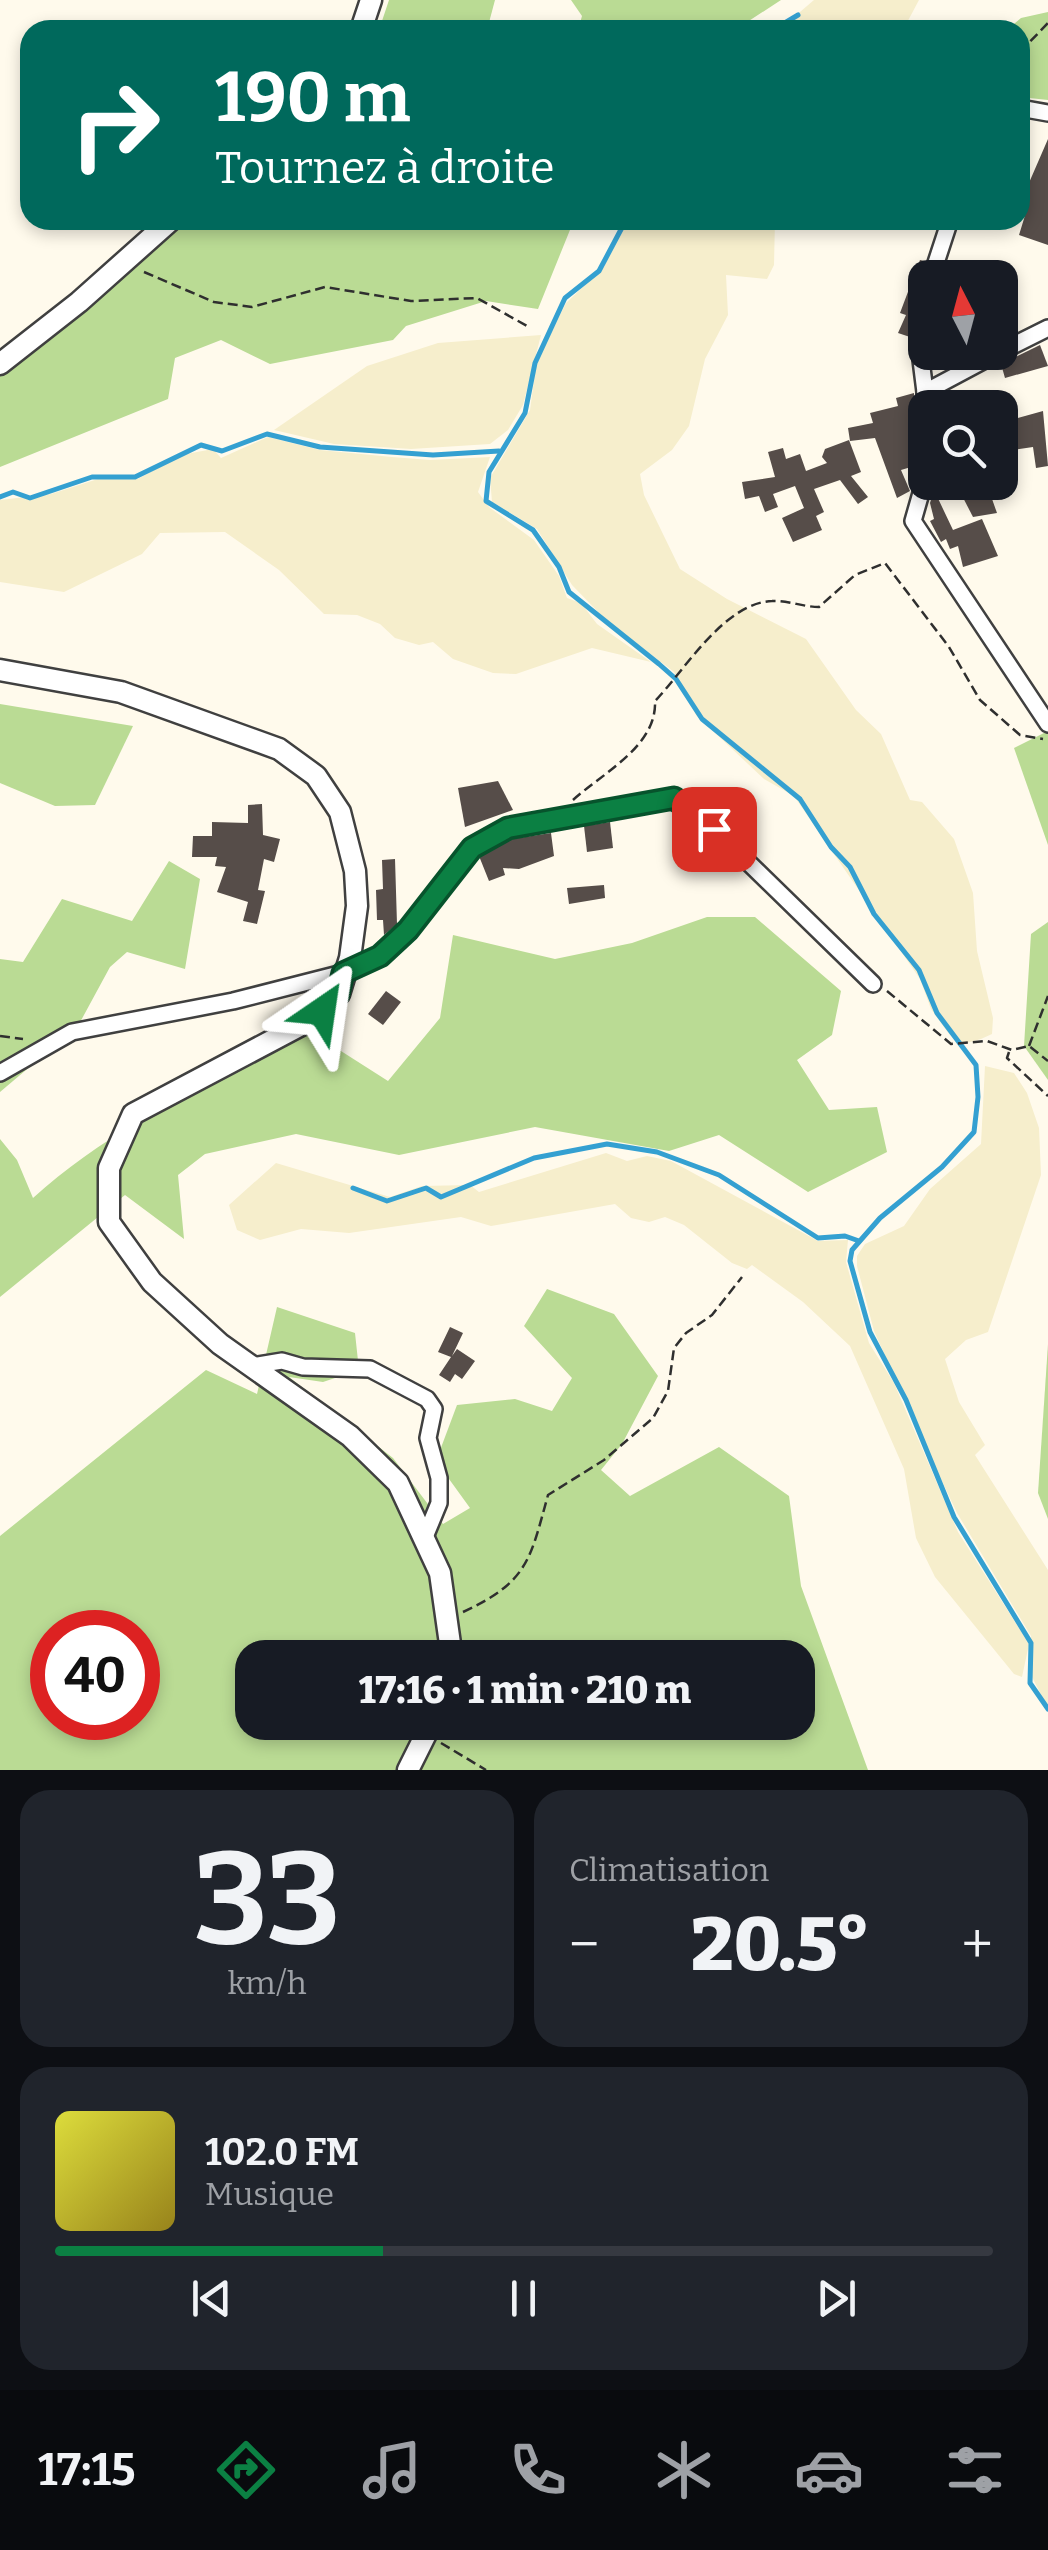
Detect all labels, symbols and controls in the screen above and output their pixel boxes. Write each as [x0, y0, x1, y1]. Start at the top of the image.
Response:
text: 190 m [215, 56, 410, 140]
icon: right [50, 60, 180, 190]
text: Tournez à droite [215, 141, 555, 195]
north arrow [908, 260, 1018, 370]
map controls [908, 260, 1018, 500]
button: search [908, 390, 1018, 500]
pin [672, 787, 757, 872]
icon: arrive [687, 802, 742, 857]
position arrow [270, 959, 374, 1063]
speed limit sign: 40 [30, 1610, 160, 1740]
text: 17:16 · 1 min · 210 m [359, 1667, 691, 1713]
text: 33 [193, 1821, 341, 1977]
text: Climatisation [569, 1851, 769, 1889]
text: 20.5° [691, 1900, 870, 1990]
text: − [569, 1912, 599, 1978]
text: + [962, 1912, 993, 1978]
text: km/h [227, 1964, 307, 2002]
text: 102.0 FM [205, 2129, 359, 2175]
text: Musique [205, 2175, 334, 2213]
icon: previous [184, 2271, 239, 2326]
icon: pause [496, 2271, 551, 2326]
icon: next [809, 2271, 864, 2326]
icon: directions [211, 2435, 281, 2505]
icon: music [357, 2435, 427, 2505]
icon: phone [503, 2435, 573, 2505]
icon: climate [649, 2435, 719, 2505]
icon: car [794, 2435, 864, 2505]
icon: filters [940, 2435, 1010, 2505]
text: 17:15 [38, 2443, 136, 2497]

